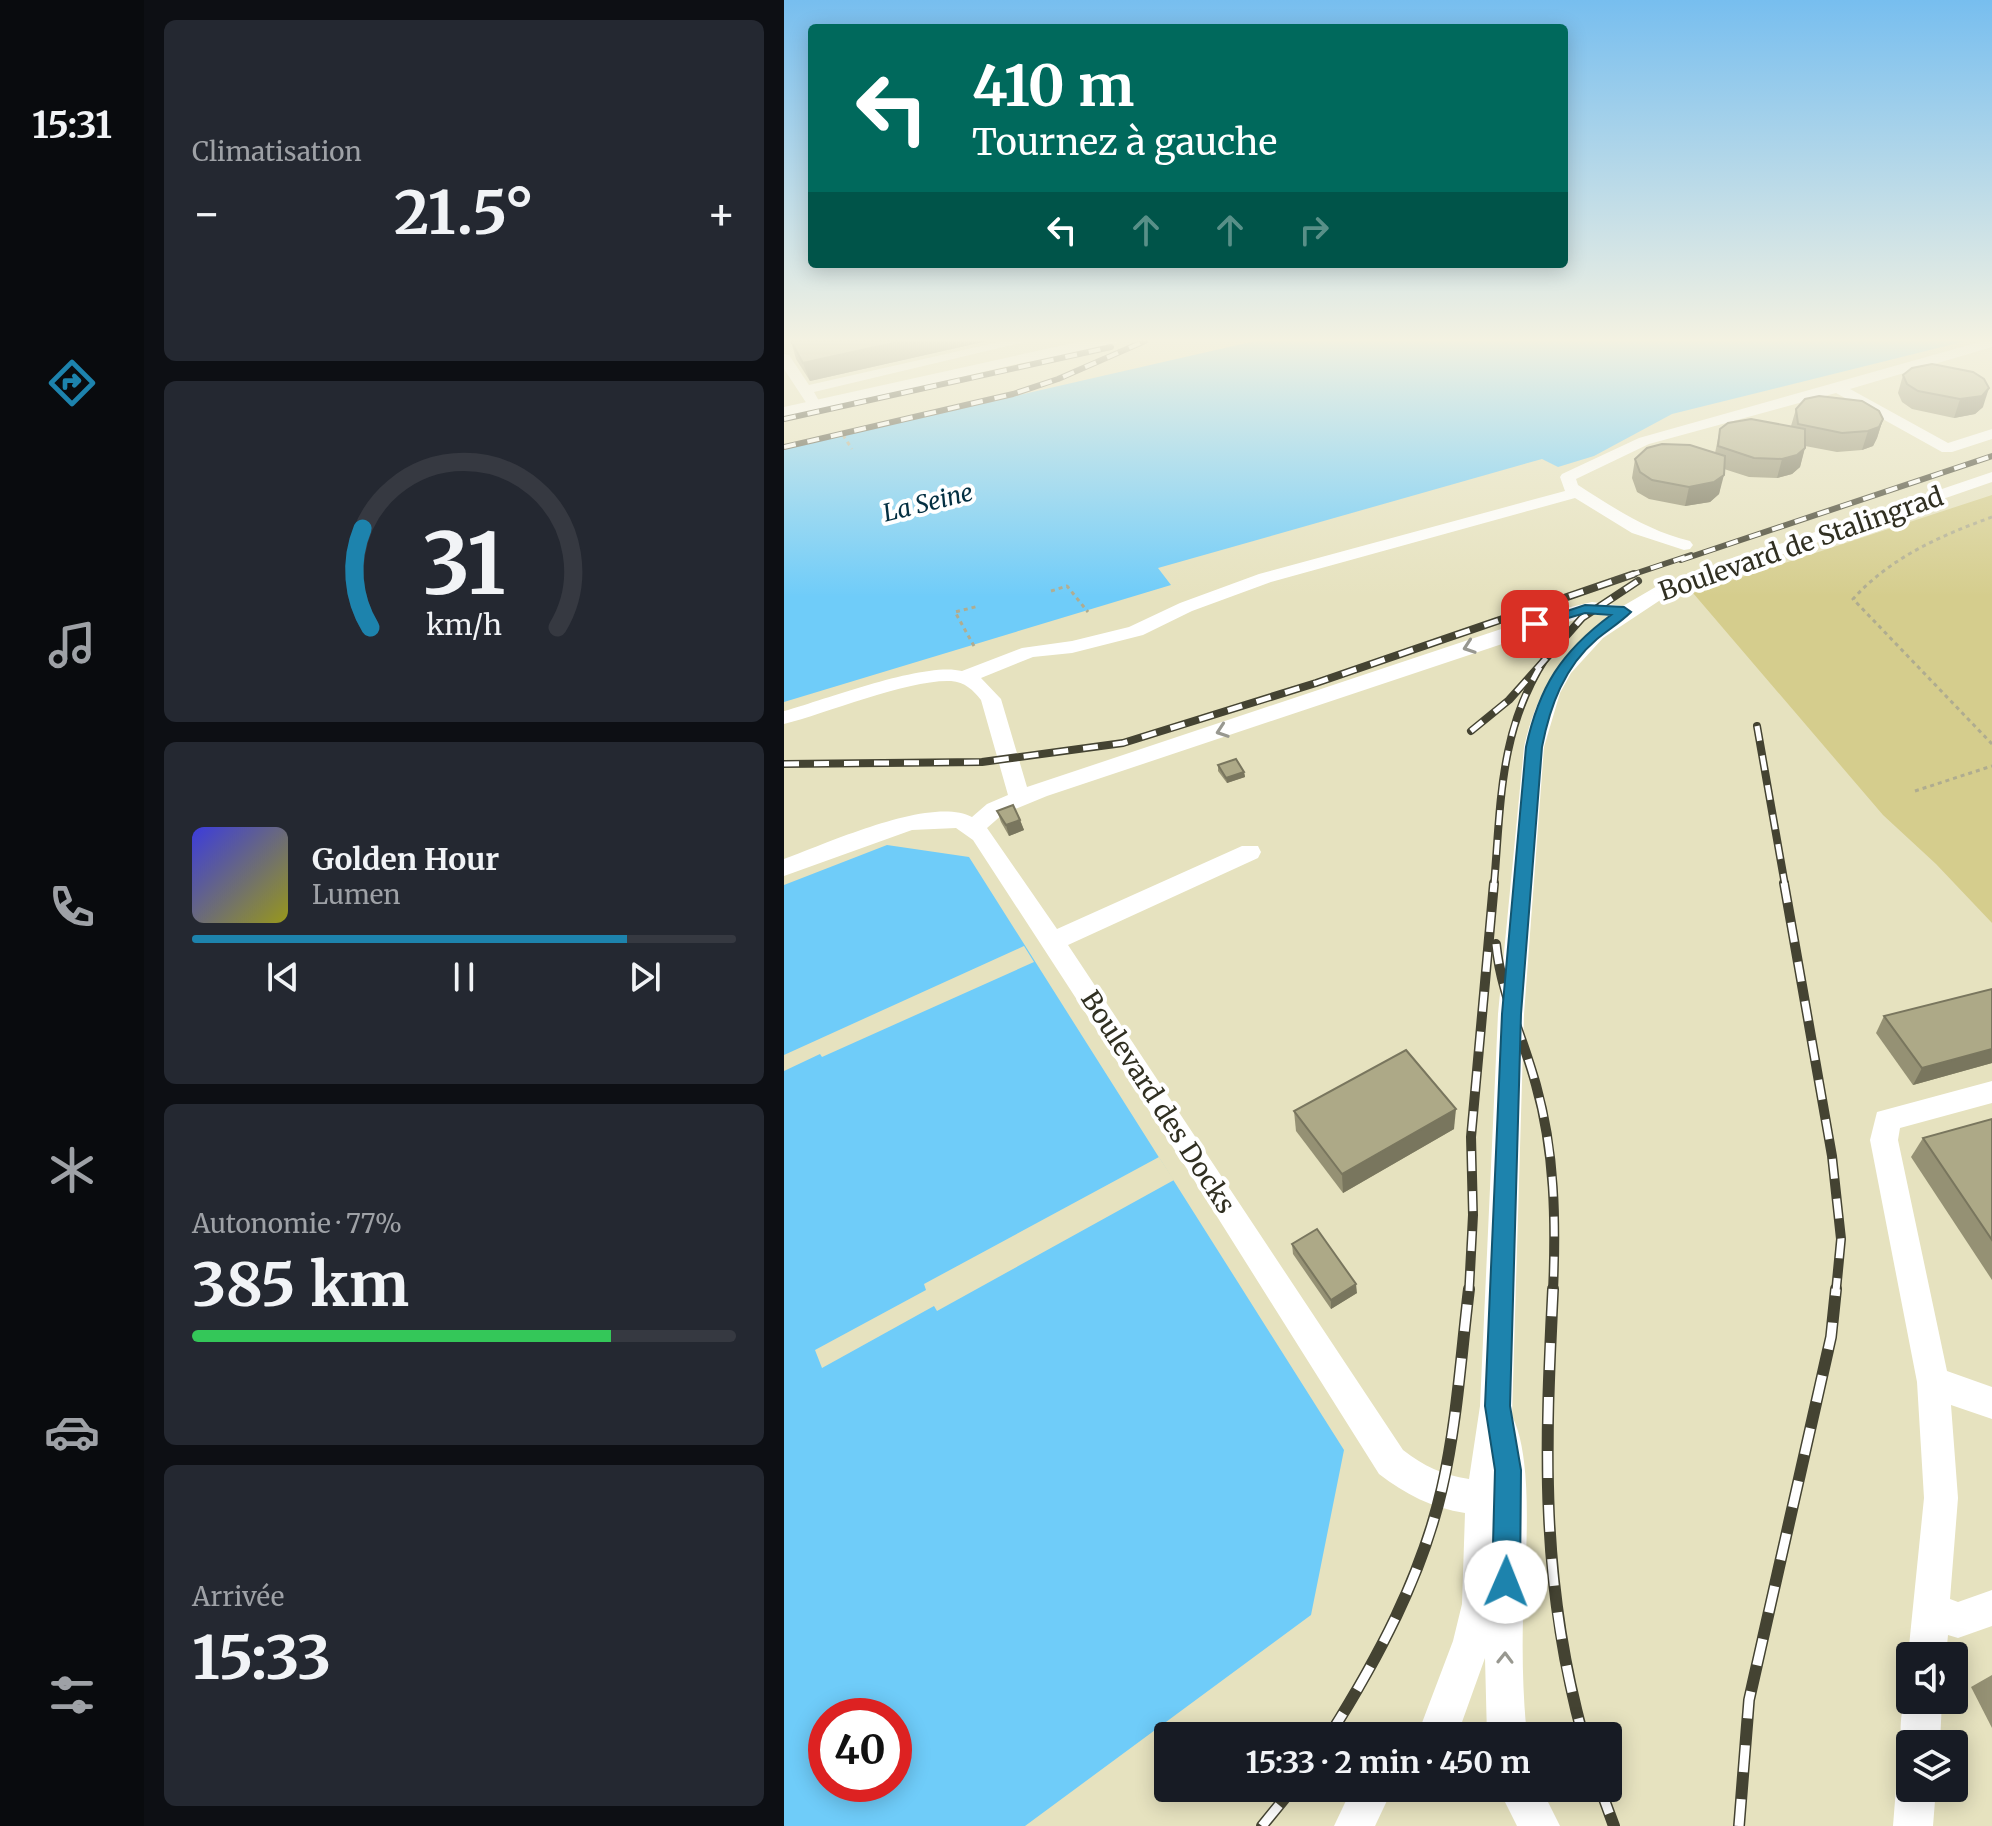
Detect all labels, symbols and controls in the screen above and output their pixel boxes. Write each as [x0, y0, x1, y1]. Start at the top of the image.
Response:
text: 410 m [972, 51, 1134, 121]
icon: left [840, 56, 944, 160]
text: 15:31 [32, 103, 112, 148]
text: Tournez à gauche [972, 120, 1277, 165]
text: Climatisation [192, 135, 362, 168]
text: 21.5° [394, 175, 534, 250]
text: − [192, 186, 221, 241]
text: + [707, 186, 736, 241]
icon: left [1040, 208, 1084, 252]
icon: ahead [1124, 208, 1168, 252]
icon: ahead [1208, 208, 1252, 252]
icon: right [1292, 208, 1336, 252]
icon: directions [44, 355, 100, 411]
water label: La Seine [880, 476, 976, 529]
street label: Boulevard de Stalingrad [1654, 479, 1948, 608]
text: 31 [422, 511, 506, 616]
pin [1501, 590, 1569, 658]
icon: arrive [1513, 602, 1557, 646]
text: km/h [426, 607, 502, 643]
icon: music [44, 617, 100, 673]
one-way arrow [1462, 637, 1476, 653]
one-way arrow [1216, 721, 1230, 737]
text: Golden Hour [312, 840, 499, 878]
text: Lumen [312, 878, 401, 911]
icon: phone [44, 879, 100, 935]
icon: previous [261, 955, 305, 999]
icon: pause [442, 955, 486, 999]
icon: next [623, 955, 667, 999]
street label: Boulevard des Docks [1074, 984, 1243, 1219]
icon: climate [44, 1142, 100, 1198]
text: Autonomie · 77% [192, 1207, 402, 1240]
text: 385 km [192, 1247, 409, 1322]
icon: car [44, 1404, 100, 1460]
position arrow [1464, 1540, 1548, 1624]
text: Arrivée [192, 1580, 284, 1613]
text: 15:33 [192, 1620, 331, 1695]
map controls [1896, 1642, 1968, 1802]
button: sound [1896, 1642, 1968, 1714]
one-way arrow [1496, 1651, 1513, 1664]
icon: filters [44, 1667, 100, 1723]
speed limit sign: 40 [808, 1698, 912, 1802]
button: layers [1896, 1730, 1968, 1802]
text: 15:33 · 2 min · 450 m [1246, 1743, 1530, 1781]

